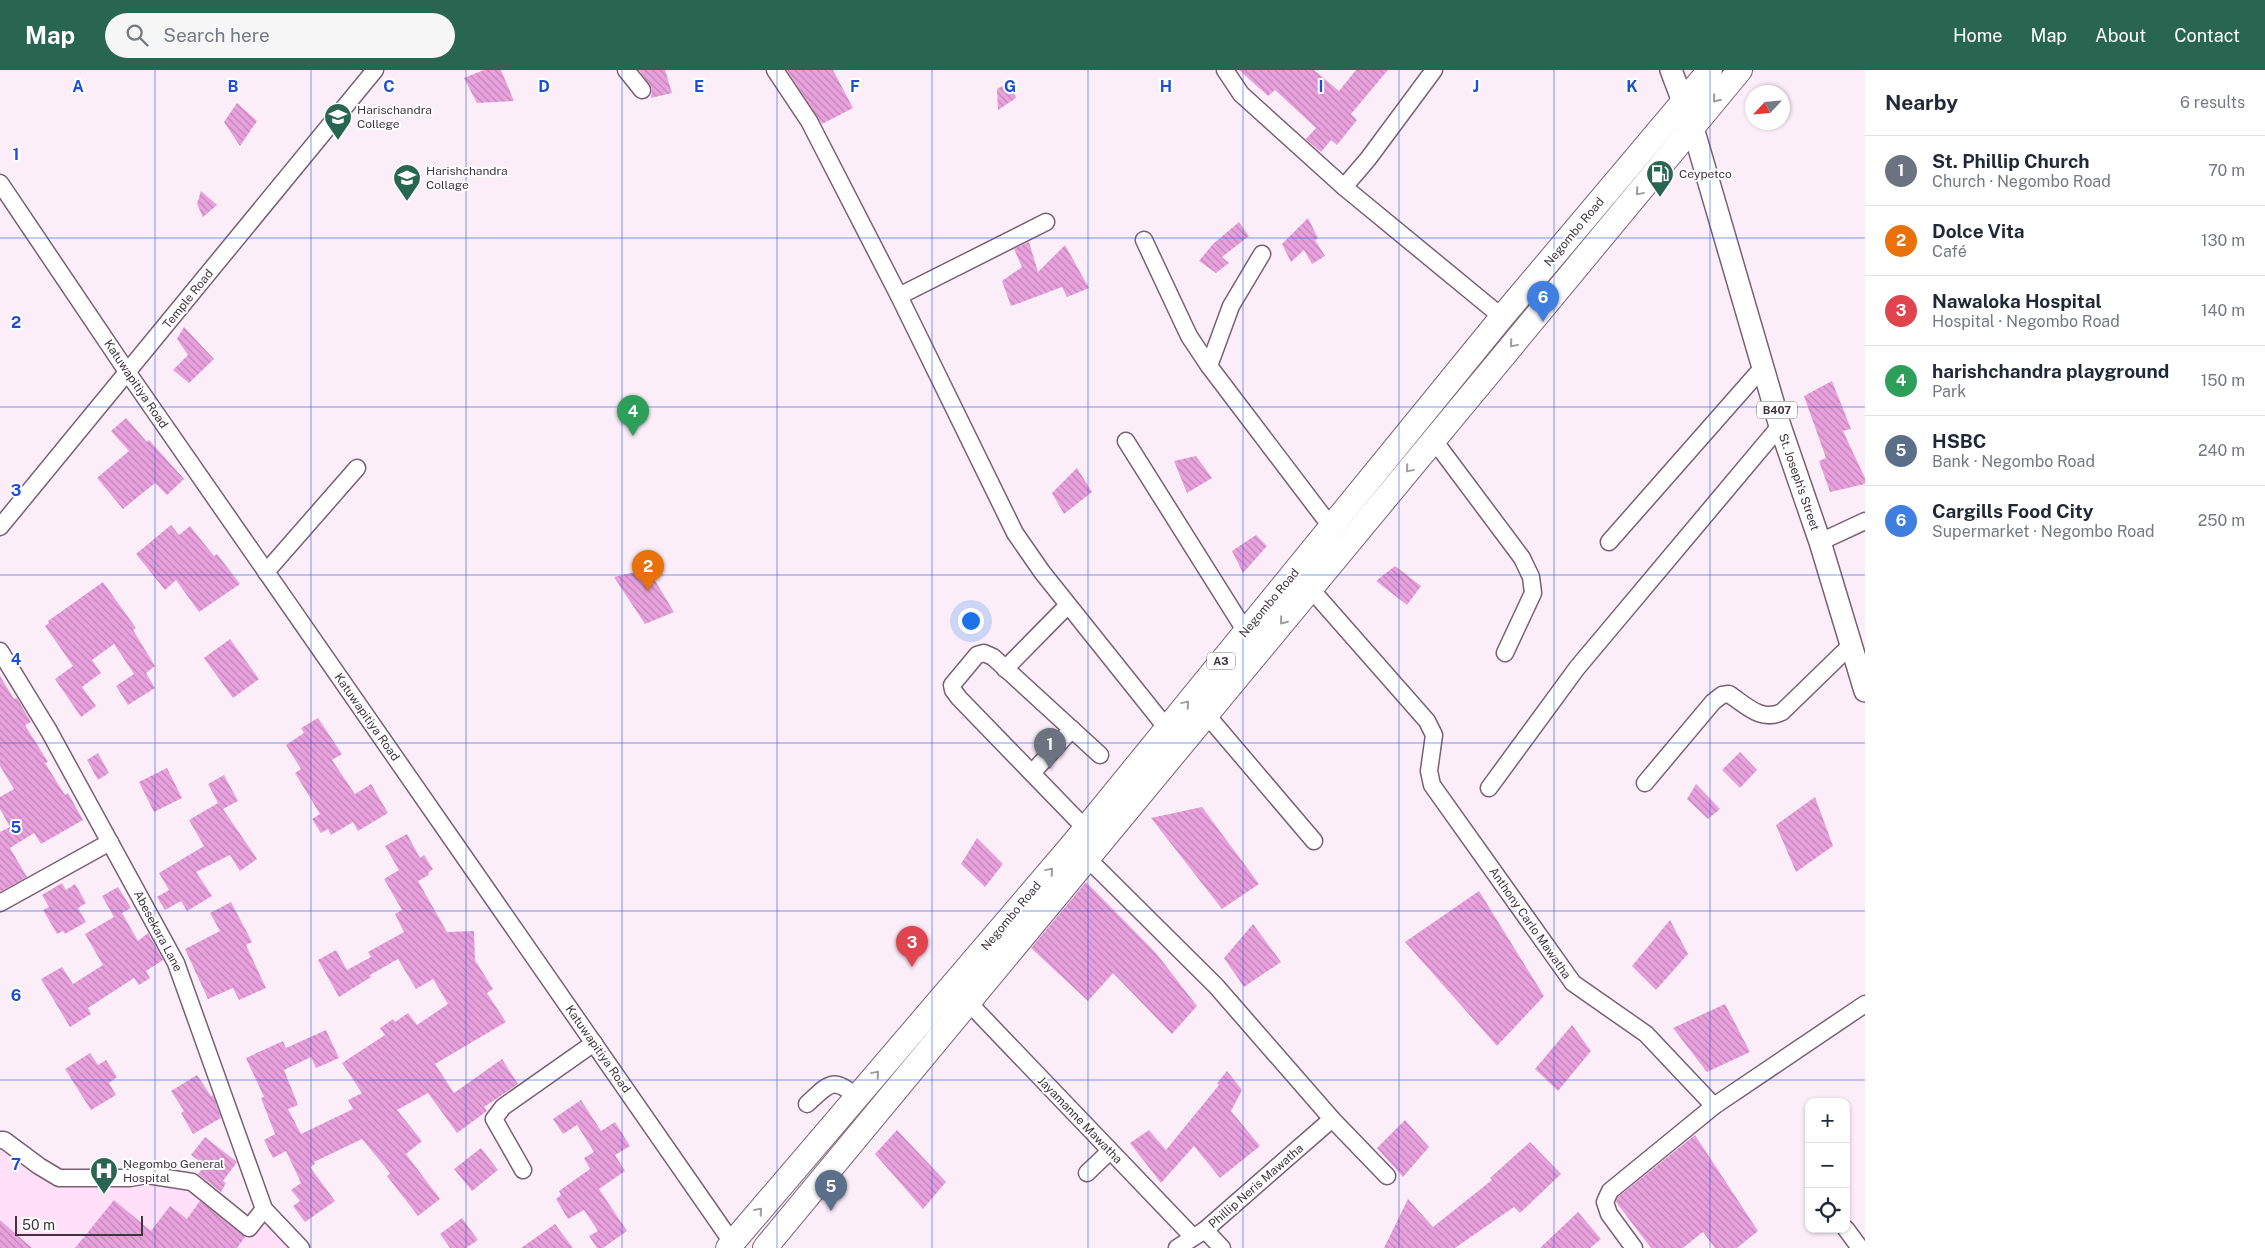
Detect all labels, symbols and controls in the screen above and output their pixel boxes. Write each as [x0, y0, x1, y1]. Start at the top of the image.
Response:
search box [105, 13, 455, 58]
text: Map [25, 21, 75, 49]
icon: search [123, 21, 151, 49]
text: Search here [163, 24, 270, 46]
text: Home [1953, 25, 2003, 46]
text: Map [2031, 25, 2067, 46]
text: About [2095, 25, 2146, 46]
text: Contact [2174, 25, 2240, 46]
text: A [72, 77, 84, 96]
text: B [228, 77, 239, 96]
text: C [383, 77, 395, 96]
text: D [538, 77, 550, 96]
text: E [694, 77, 704, 96]
text: F [850, 77, 860, 96]
text: G [1004, 77, 1016, 96]
text: H [1160, 77, 1172, 96]
text: I [1319, 77, 1323, 96]
text: J [1473, 77, 1479, 96]
text: K [1626, 77, 1638, 96]
north arrow [1745, 85, 1790, 130]
text: Nearby [1885, 90, 1958, 115]
one-way arrow [1714, 93, 1722, 102]
text: 6 results [2180, 93, 2245, 112]
school or university icon: Harischandra College [323, 102, 353, 141]
place label: Harischandra College [357, 103, 432, 131]
text: 1 [13, 145, 19, 164]
text: St. Phillip Church [1932, 150, 2090, 172]
fuel station icon: Ceypetco [1645, 159, 1675, 198]
text: 1 [1898, 161, 1904, 180]
text: 70 m [2208, 161, 2245, 180]
school or university icon: Harishchandra Collage [392, 163, 422, 202]
place label: Harishchandra Collage [426, 164, 508, 192]
place label: Ceypetco [1679, 167, 1732, 181]
text: Church · Negombo Road [1932, 172, 2111, 191]
one-way arrow [1637, 186, 1645, 195]
street label: Negombo Road [1541, 195, 1607, 269]
text: Dolce Vita [1932, 220, 2025, 242]
text: 2 [1896, 231, 1906, 250]
text: 130 m [2201, 231, 2245, 250]
text: Café [1932, 242, 1967, 261]
street label: Temple Road [160, 267, 216, 331]
pin: 6 [1527, 281, 1559, 322]
text: Nawaloka Hospital [1932, 290, 2102, 312]
text: 3 [1896, 301, 1906, 320]
text: 140 m [2201, 301, 2245, 320]
text: Hospital · Negombo Road [1932, 312, 2120, 331]
text: 2 [11, 313, 21, 332]
street label: Katuwapitiya Road [101, 337, 171, 431]
one-way arrow [1509, 338, 1518, 347]
text: harishchandra playground [1932, 360, 2169, 382]
text: 4 [1896, 371, 1906, 390]
text: 150 m [2201, 371, 2245, 390]
text: Park [1932, 382, 1966, 401]
pin: 4 [617, 395, 649, 436]
road number: B407 [1757, 402, 1797, 418]
text: HSBC [1932, 430, 1986, 452]
street label: St. Joseph's Street [1776, 432, 1822, 533]
text: 5 [1896, 441, 1906, 460]
text: 240 m [2198, 441, 2245, 460]
text: Bank · Negombo Road [1932, 452, 2095, 471]
one-way arrow [1405, 463, 1414, 472]
text: 3 [11, 481, 21, 500]
text: Cargills Food City [1932, 500, 2093, 522]
text: 6 [1896, 511, 1906, 530]
text: 250 m [2198, 511, 2245, 530]
text: Supermarket · Negombo Road [1932, 522, 2155, 541]
pin: 2 [632, 550, 664, 591]
street label: Negombo Road [1236, 566, 1302, 640]
your location [958, 608, 984, 634]
one-way arrow [1280, 615, 1289, 624]
text: 4 [11, 650, 22, 669]
road number: A3 [1207, 652, 1235, 670]
street label: Katuwapitiya Road [331, 670, 403, 764]
one-way arrow [1180, 701, 1188, 710]
pin: 1 [1034, 728, 1066, 769]
text: 5 [11, 818, 22, 837]
street label: Anthony Carlo Mawatha [1486, 865, 1574, 981]
one-way arrow [1044, 867, 1053, 876]
street label: Negombo Road [978, 879, 1044, 953]
street label: Abesekara Lane [131, 888, 185, 974]
pin: 3 [896, 926, 928, 967]
text: 6 [11, 986, 21, 1005]
street label: Katuwapitiya Road [562, 1002, 634, 1096]
one-way arrow [870, 1071, 879, 1080]
street label: Jayamanne Mawatha [1035, 1074, 1125, 1166]
map controls [1805, 1098, 1850, 1233]
button: + [1805, 1098, 1850, 1143]
street label: Phillip Neris Mawatha [1206, 1141, 1306, 1231]
button: − [1805, 1143, 1850, 1188]
text: 7 [11, 1155, 21, 1174]
hospital icon: Negombo General Hospital [89, 1156, 119, 1195]
place label: Negombo General Hospital [123, 1157, 224, 1185]
pin: 5 [815, 1170, 847, 1211]
button: locate [1805, 1188, 1850, 1233]
one-way arrow [753, 1207, 762, 1216]
scale bar [15, 1213, 142, 1236]
text: 50 m [22, 1217, 55, 1233]

